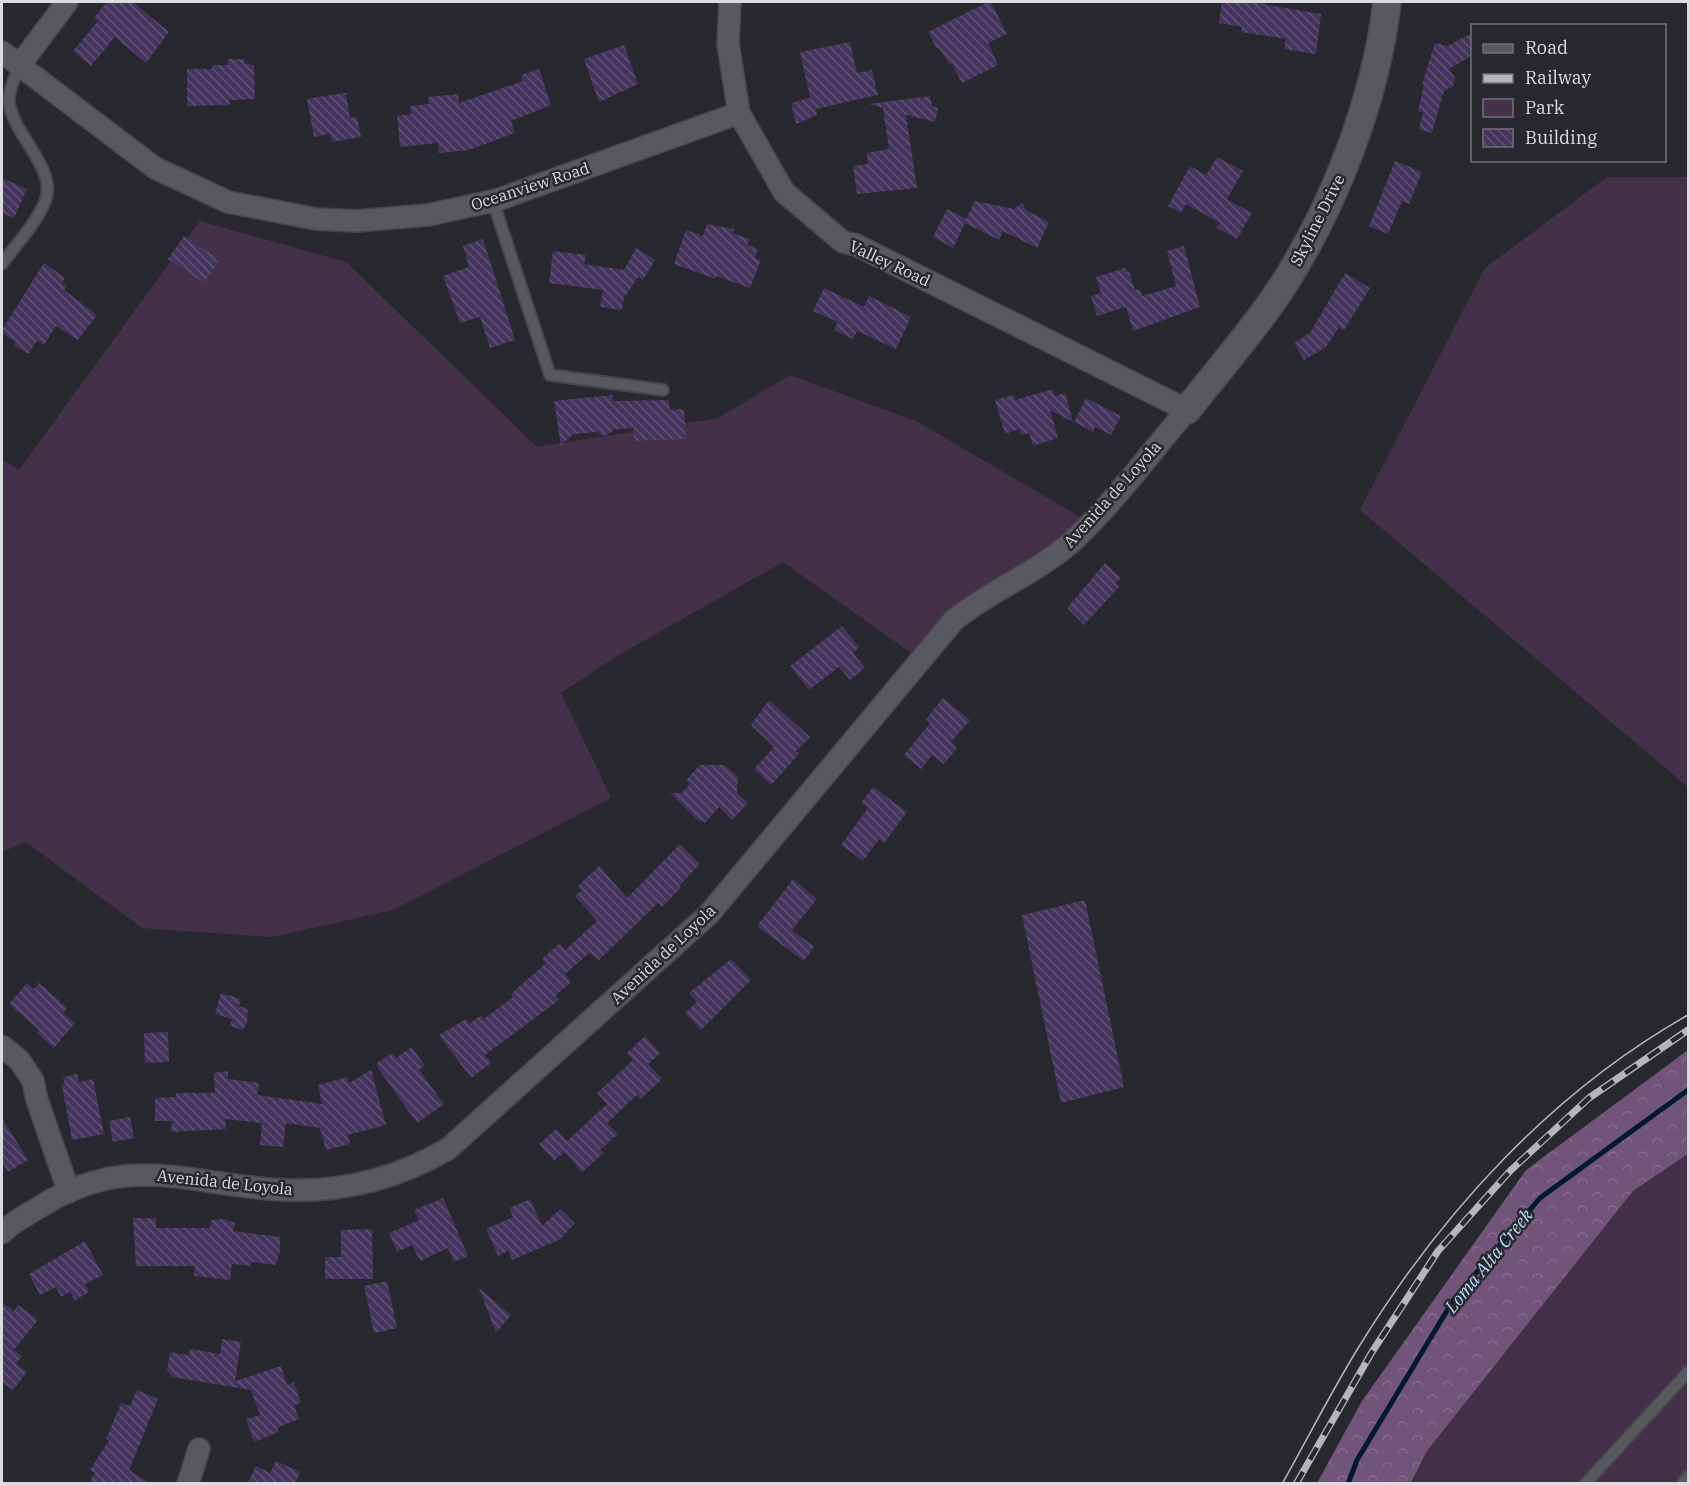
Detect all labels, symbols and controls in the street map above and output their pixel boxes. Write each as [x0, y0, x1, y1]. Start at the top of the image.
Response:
legend [1471, 24, 1666, 162]
text: Road [1525, 36, 1568, 59]
text: Railway [1525, 66, 1591, 89]
text: Park [1525, 96, 1565, 119]
text: Building [1525, 126, 1597, 149]
street label: Oceanview Road [468, 157, 592, 215]
street label: Skyline Drive [1285, 171, 1349, 269]
street label: Valley Road [846, 236, 934, 291]
street label: Avenida de Loyola [1059, 436, 1165, 551]
street label: Avenida de Loyola [606, 900, 720, 1008]
street label: Avenida de Loyola [156, 1165, 294, 1199]
water label: Loma Alta Creek [1439, 1204, 1538, 1318]

